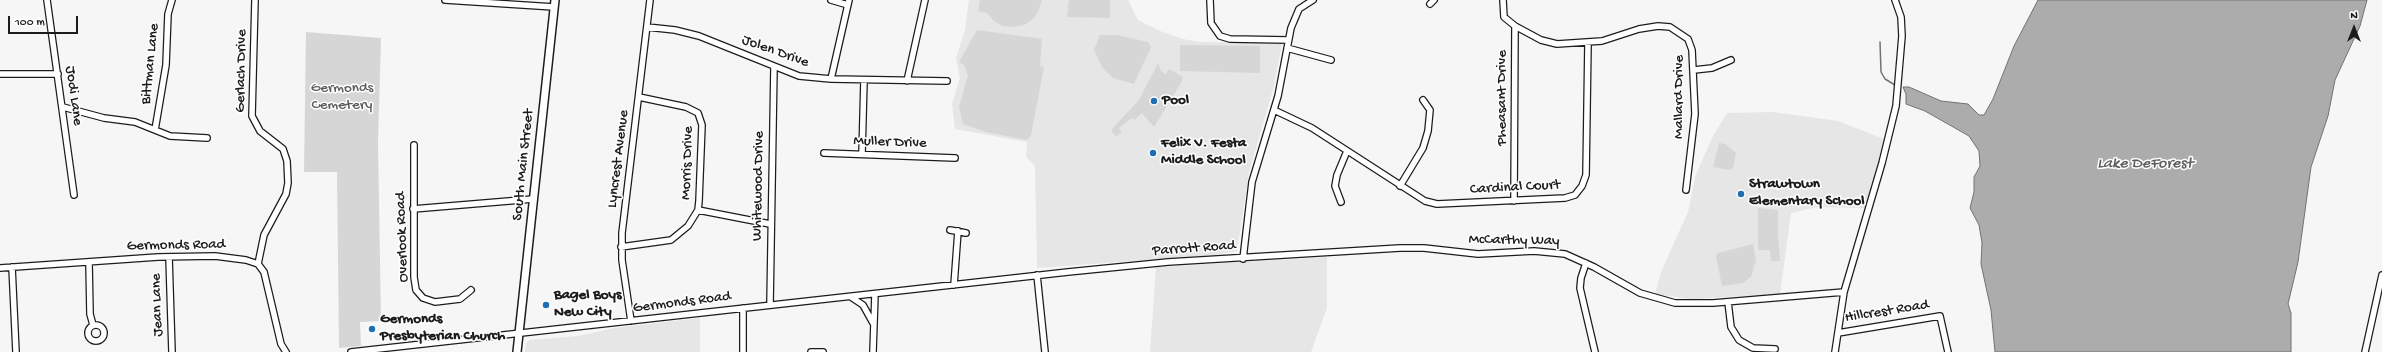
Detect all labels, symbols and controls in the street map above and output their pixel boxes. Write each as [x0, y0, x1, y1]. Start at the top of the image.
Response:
scale bar [10, 8, 80, 34]
north arrow [2334, 8, 2374, 48]
text: N [2350, 10, 2358, 22]
text: 100 m [15, 16, 45, 30]
street label: Bittman Lane [138, 23, 164, 105]
street label: Gerlach Drive [232, 29, 252, 113]
street label: Jolen Drive [739, 32, 811, 72]
street label: Pheasant Drive [1494, 50, 1512, 146]
street label: Mallard Drive [1671, 55, 1689, 139]
street label: Jodi Lane [60, 65, 86, 127]
park label: Germonds Cemetery [311, 80, 373, 115]
place label: Pool [1162, 92, 1189, 110]
marker: Pool [1149, 96, 1159, 106]
street label: South Main Street [509, 108, 539, 222]
street label: Lyncrest Avenue [604, 109, 634, 209]
street label: Morris Drive [678, 126, 698, 200]
street label: Whitewood Drive [749, 131, 769, 241]
street label: Muller Drive [853, 133, 927, 153]
place label: Felix V. Festa Middle School [1161, 135, 1246, 170]
marker: Felix V. Festa Middle School [1148, 148, 1158, 158]
water label: Lake DeForest [2097, 155, 2193, 175]
place label: Strawtown Elementary School [1749, 176, 1865, 211]
street label: Cardinal Court [1469, 177, 1561, 199]
marker: Strawtown Elementary School [1736, 189, 1746, 199]
street label: Overlook Road [392, 191, 414, 283]
street label: McCarthy Way [1468, 231, 1560, 251]
street label: Germonds Road [126, 236, 226, 256]
street label: Parrott Road [1152, 237, 1236, 261]
street label: Jean Lane [148, 273, 168, 337]
place label: Bagel Boys New City [554, 287, 621, 322]
street label: Germonds Road [632, 288, 732, 318]
street label: Hillcrest Road [1844, 296, 1930, 328]
marker: Bagel Boys New City [541, 300, 551, 310]
place label: Germonds Presbyterian Church [380, 311, 505, 346]
marker: Germonds Presbyterian Church [367, 324, 377, 334]

